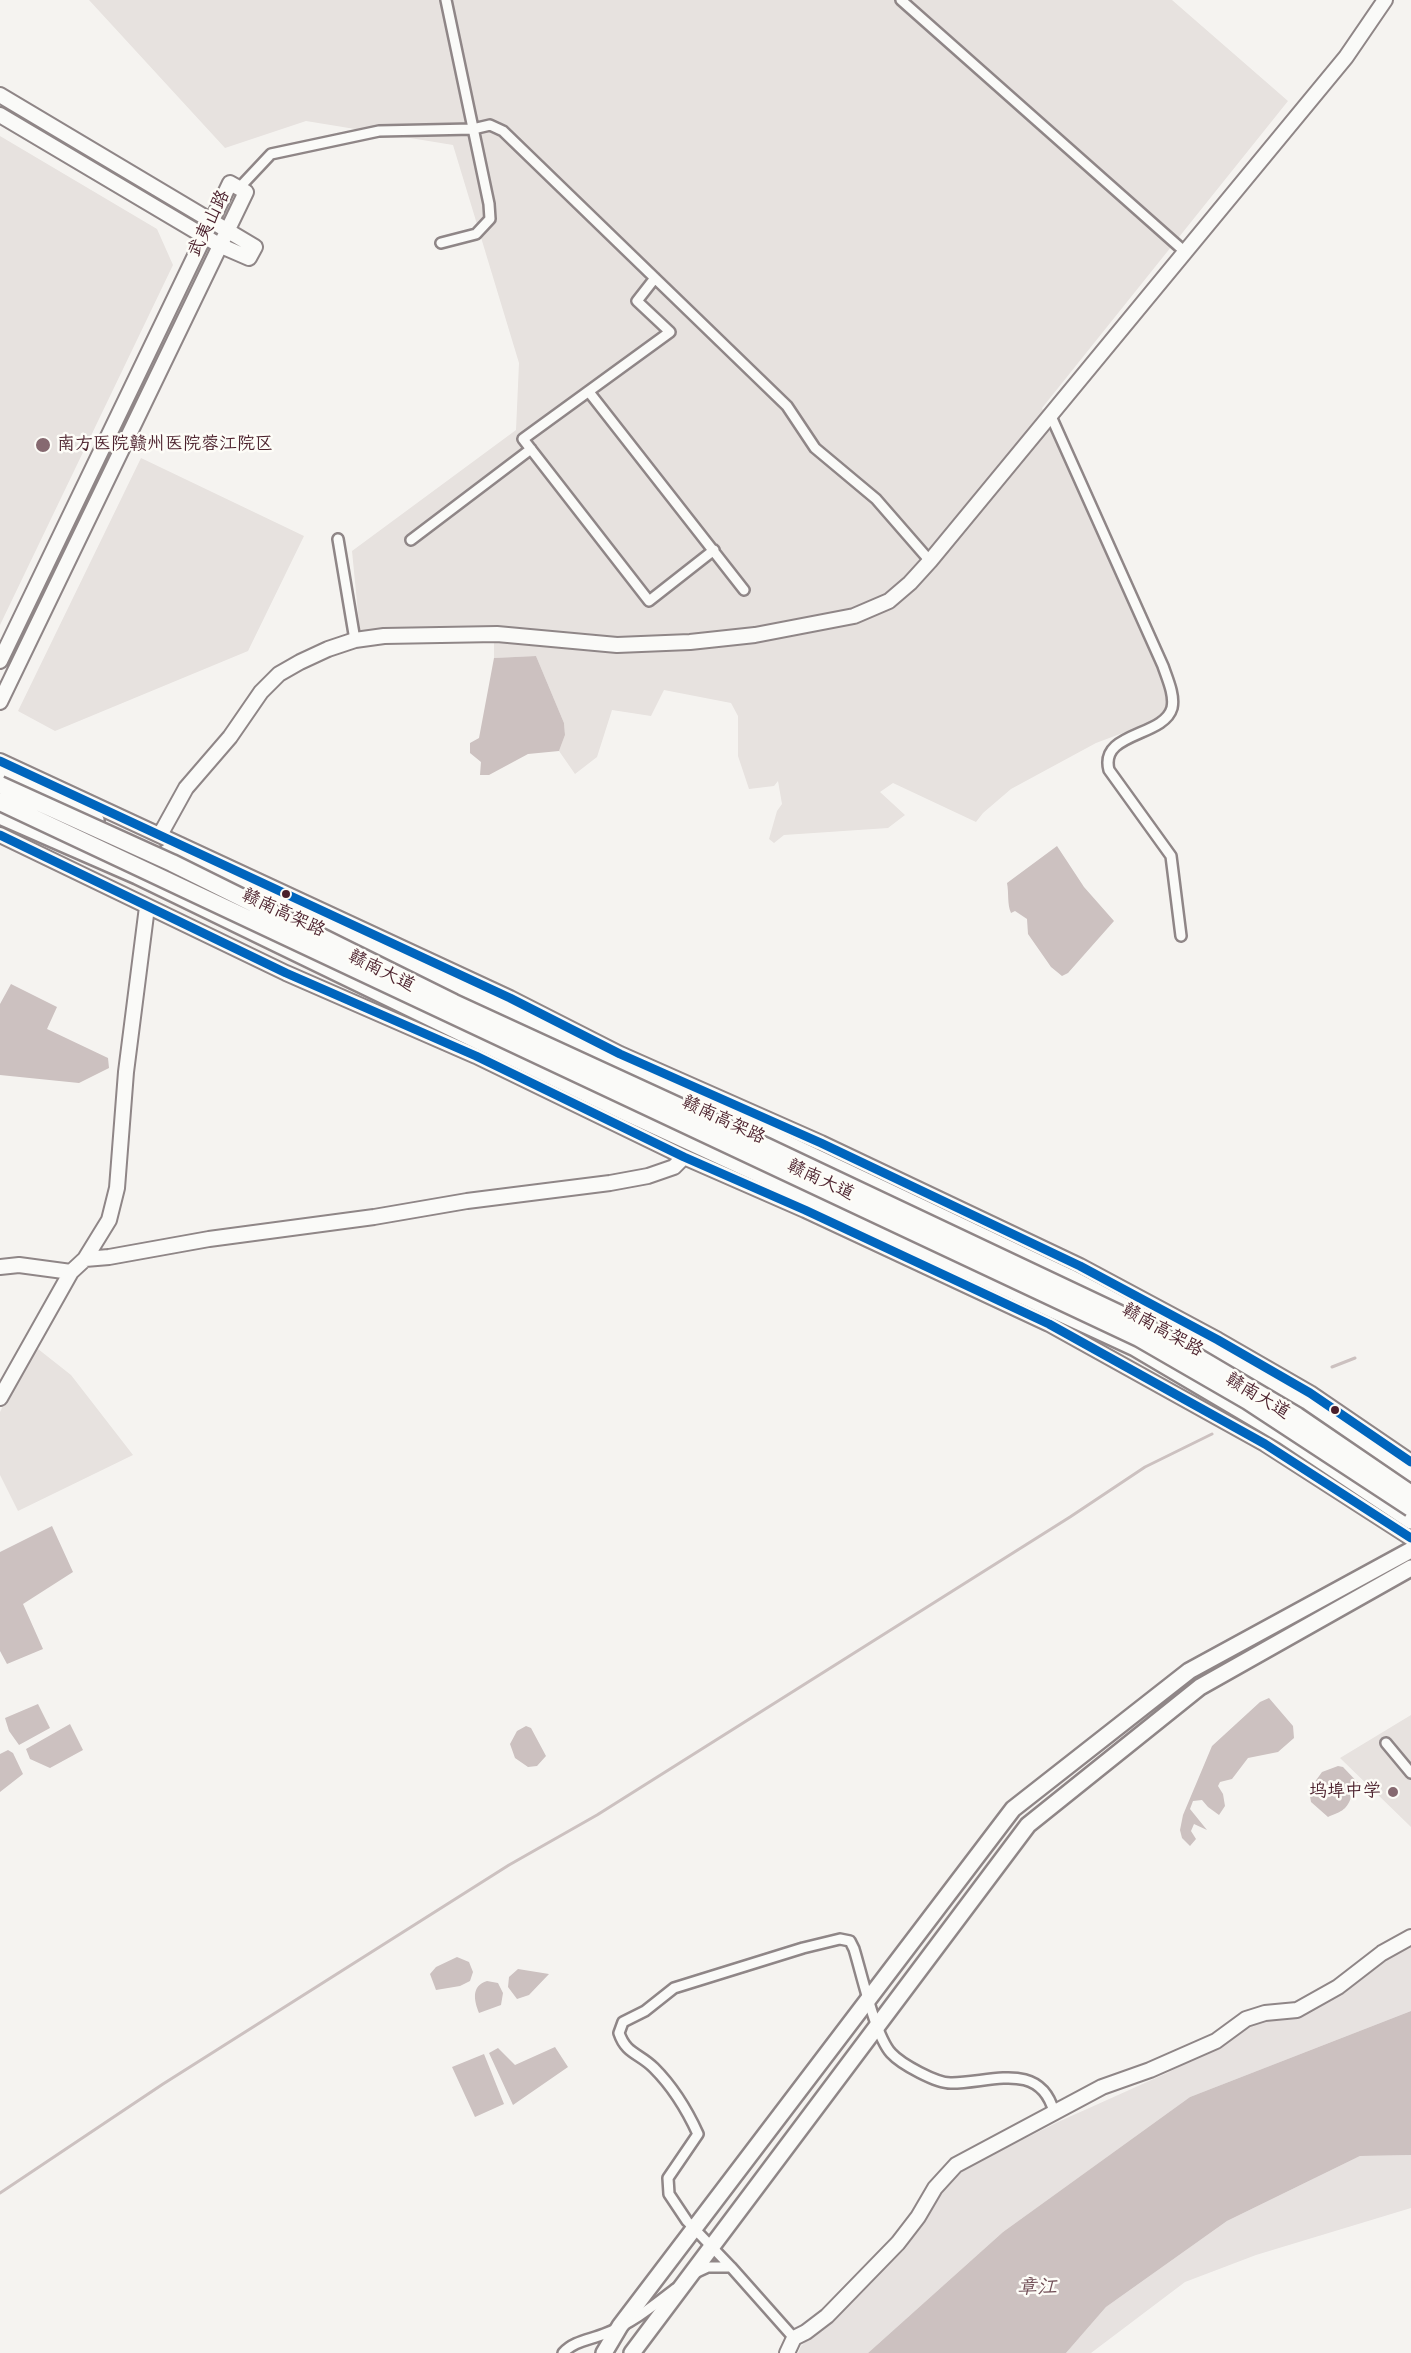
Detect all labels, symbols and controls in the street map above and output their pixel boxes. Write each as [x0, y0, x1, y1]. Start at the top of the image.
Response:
street label: 武夷山路 [185, 187, 235, 261]
place label: 南方医院赣州医院蓉江院区 [57, 434, 273, 456]
marker: 南方医院赣州医院蓉江院区 [34, 436, 52, 454]
street label: 赣南高架路 [238, 885, 328, 943]
unlabelled marker [280, 888, 292, 900]
street label: 赣南大道 [344, 947, 418, 997]
street label: 赣南高架路 [678, 1092, 768, 1150]
street label: 赣南大道 [783, 1156, 857, 1206]
street label: 赣南高架路 [1117, 1300, 1207, 1362]
street label: 赣南大道 [1221, 1369, 1293, 1425]
unlabelled marker [1329, 1404, 1341, 1416]
place label: 坞埠中学 [1309, 1781, 1381, 1803]
marker: 坞埠中学 [1386, 1785, 1400, 1799]
water label: 章江 [1017, 2277, 1057, 2301]

